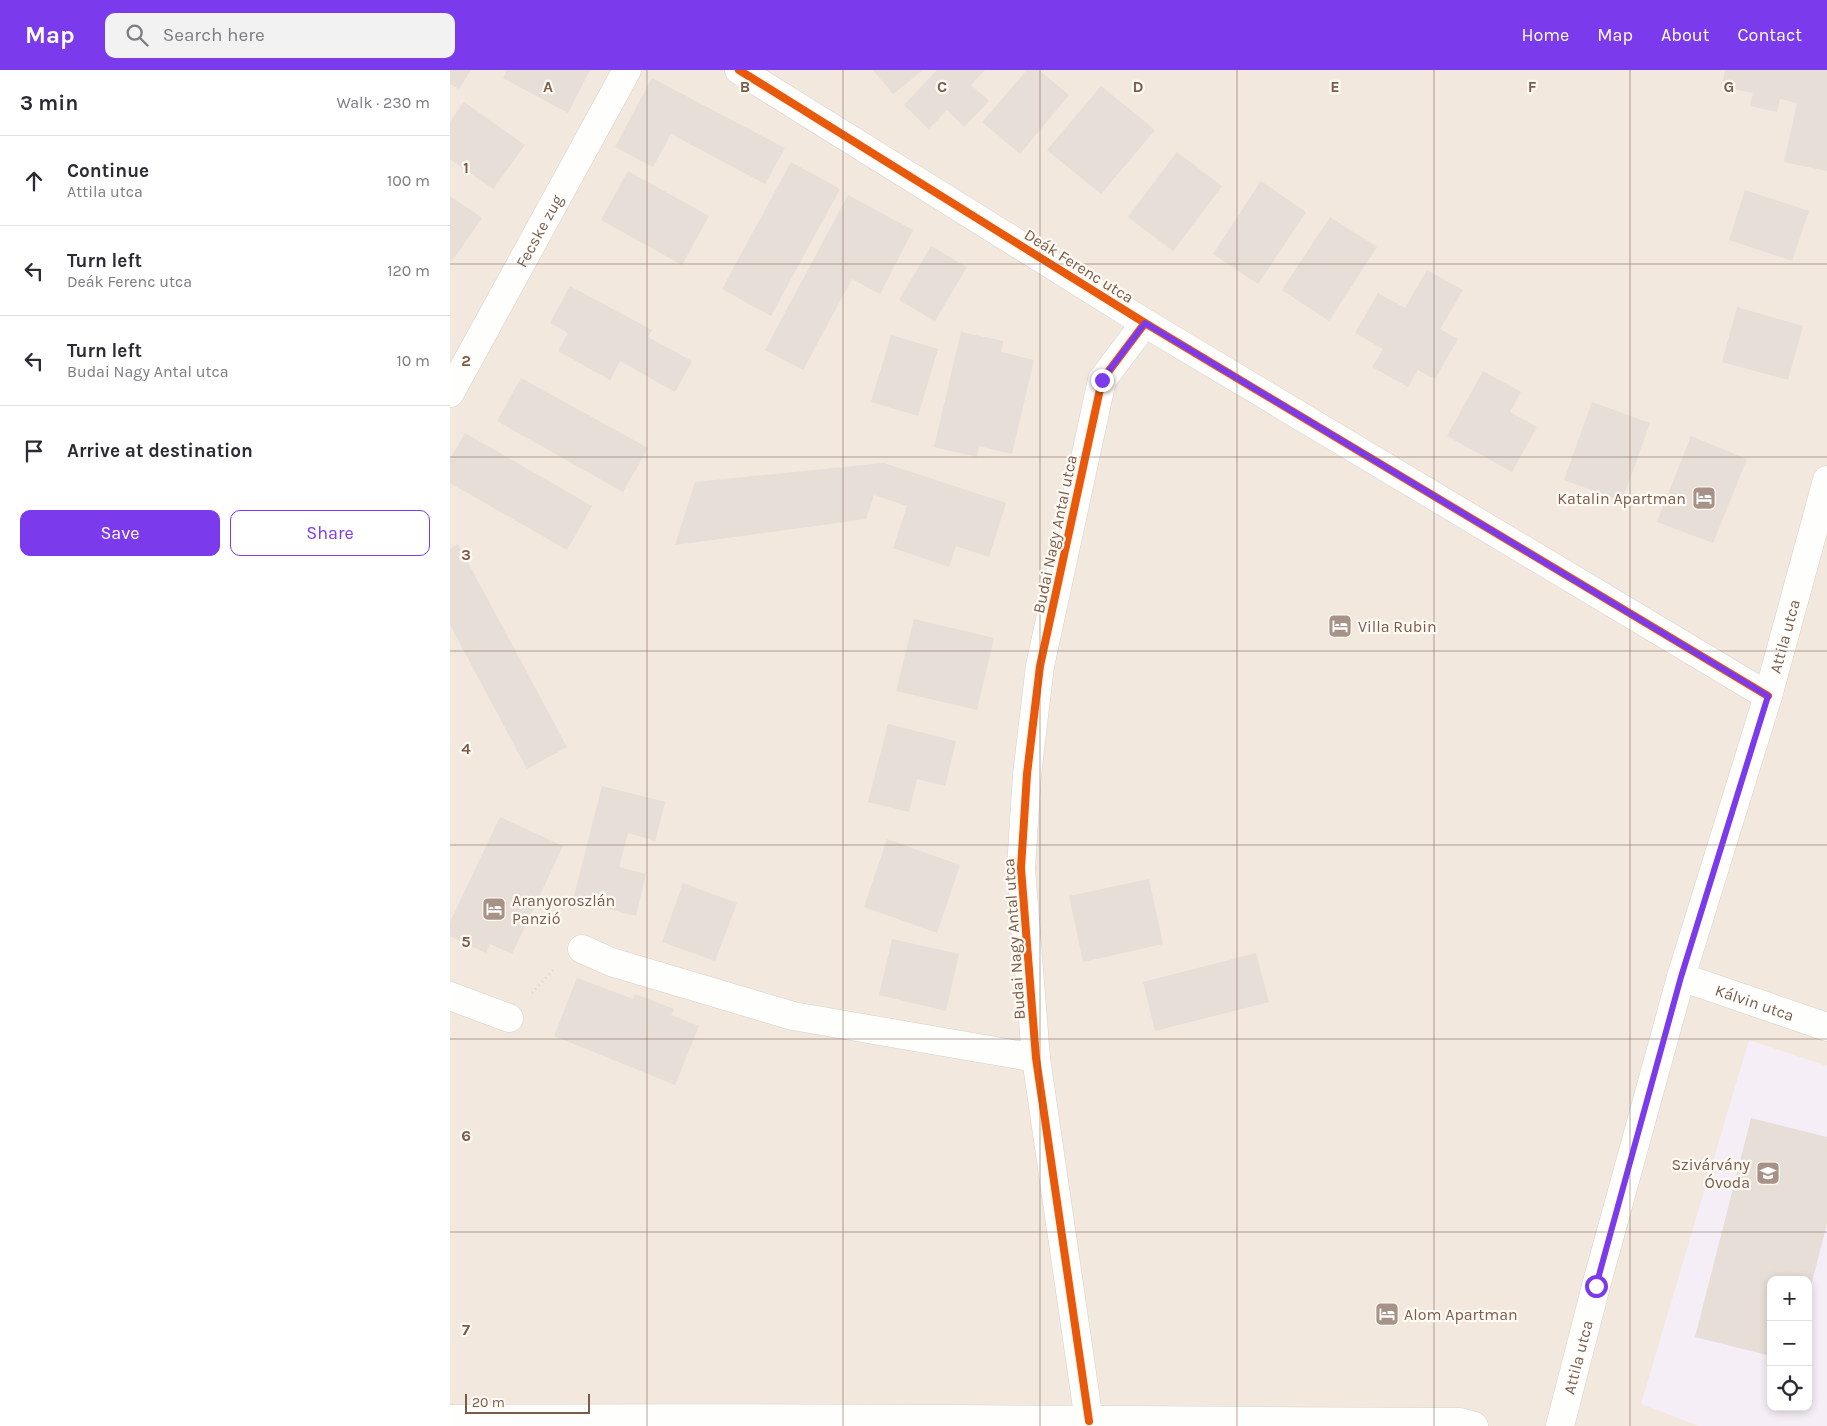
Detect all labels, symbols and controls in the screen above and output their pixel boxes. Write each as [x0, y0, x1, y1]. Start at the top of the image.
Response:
search box [105, 13, 455, 58]
text: Map [25, 21, 75, 49]
icon: search [123, 21, 151, 49]
text: Search here [163, 24, 265, 46]
text: Home [1521, 24, 1569, 46]
text: Map [1597, 24, 1633, 46]
text: About [1661, 24, 1710, 46]
text: Contact [1738, 24, 1802, 46]
text: A [543, 77, 553, 96]
text: B [740, 77, 750, 96]
text: C [937, 77, 947, 96]
text: D [1133, 77, 1144, 96]
text: E [1330, 77, 1340, 96]
text: F [1528, 77, 1537, 96]
text: G [1724, 77, 1734, 96]
text: 3 min [20, 91, 78, 115]
text: Walk · 230 m [336, 93, 430, 112]
text: 1 [463, 158, 469, 177]
text: Continue [67, 160, 149, 182]
icon: ahead [20, 167, 48, 195]
text: 100 m [387, 171, 430, 190]
text: Attila utca [67, 182, 143, 201]
street label: Fecske zug [511, 191, 567, 271]
street label: Deák Ferenc utca [1021, 225, 1137, 307]
text: Turn left [67, 250, 142, 272]
icon: left [20, 257, 48, 285]
text: 120 m [387, 261, 430, 280]
text: Deák Ferenc utca [67, 272, 192, 291]
text: Turn left [67, 340, 142, 362]
icon: left [20, 347, 48, 375]
text: 10 m [396, 351, 430, 370]
text: 2 [461, 351, 471, 370]
text: Budai Nagy Antal utca [67, 362, 229, 381]
route end [1091, 369, 1114, 392]
icon: arrive [20, 437, 48, 465]
text: Arrive at destination [67, 440, 253, 462]
street label: Budai Nagy Antal utca [1029, 453, 1081, 615]
hotel icon: Katalin Apartman [1691, 485, 1717, 511]
place label: Katalin Apartman [1557, 489, 1686, 508]
button: Save [20, 510, 220, 556]
button: Share [230, 510, 430, 556]
text: 3 [461, 545, 471, 564]
street label: Attila utca [1765, 597, 1803, 676]
hotel icon: Villa Rubin [1327, 613, 1353, 639]
place label: Villa Rubin [1358, 617, 1437, 636]
text: 4 [461, 739, 471, 758]
street label: Budai Nagy Antal utca [999, 858, 1029, 1020]
place label: Aranyoroszlán Panzió [512, 891, 615, 928]
hotel icon: Aranyoroszlán Panzió [481, 896, 507, 922]
text: 5 [461, 932, 471, 951]
street label: Kálvin utca [1713, 980, 1797, 1025]
text: 6 [461, 1126, 471, 1145]
place label: Szivárvány Óvoda [1671, 1155, 1751, 1192]
school or university icon: Szivárvány Óvoda [1755, 1160, 1781, 1186]
route start [1585, 1275, 1608, 1298]
map controls [1767, 1276, 1812, 1411]
button: + [1767, 1276, 1812, 1321]
hotel icon: Alom Apartman [1374, 1301, 1400, 1327]
place label: Alom Apartman [1404, 1305, 1518, 1324]
street label: Attila utca [1559, 1318, 1596, 1396]
text: 7 [462, 1320, 470, 1339]
button: − [1767, 1321, 1812, 1366]
button: locate [1767, 1366, 1812, 1411]
scale bar [465, 1391, 590, 1414]
text: 20 m [472, 1394, 505, 1411]

